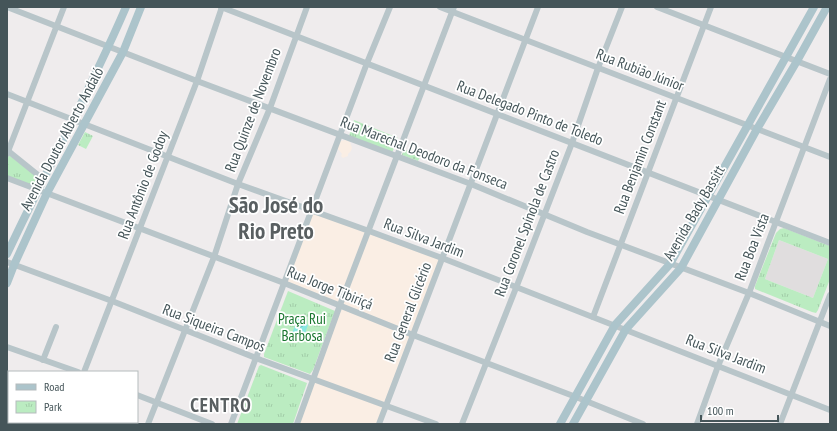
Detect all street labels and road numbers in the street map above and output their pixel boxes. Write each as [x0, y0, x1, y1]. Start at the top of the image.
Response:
street label: Rua Rubião Júnior [594, 44, 688, 95]
street label: Rua Quinze de Novembro [220, 45, 285, 174]
street label: Avenida Doutor Alberto Andaló [16, 64, 107, 214]
street label: Rua Delegado Pinto de Toledo [454, 76, 606, 149]
street label: Rua Benjamin Constant [609, 97, 670, 216]
street label: Rua Marechal Deodoro da Fonseca [338, 112, 511, 193]
street label: Rua Antônio de Godoy [113, 128, 172, 242]
street label: Rua Coronel Spínola de Castro [490, 147, 563, 299]
street label: Avenida Bady Bassitt [659, 162, 729, 264]
street label: Rua Boa Vista [730, 210, 773, 283]
street label: Rua Silva Jardim [381, 214, 467, 262]
street label: Rua General Glicério [380, 259, 435, 364]
street label: Rua Jorge Tibiriçá [284, 262, 376, 313]
street label: Rua Siqueira Campos [160, 299, 268, 356]
street label: Rua Silva Jardim [683, 330, 769, 378]

